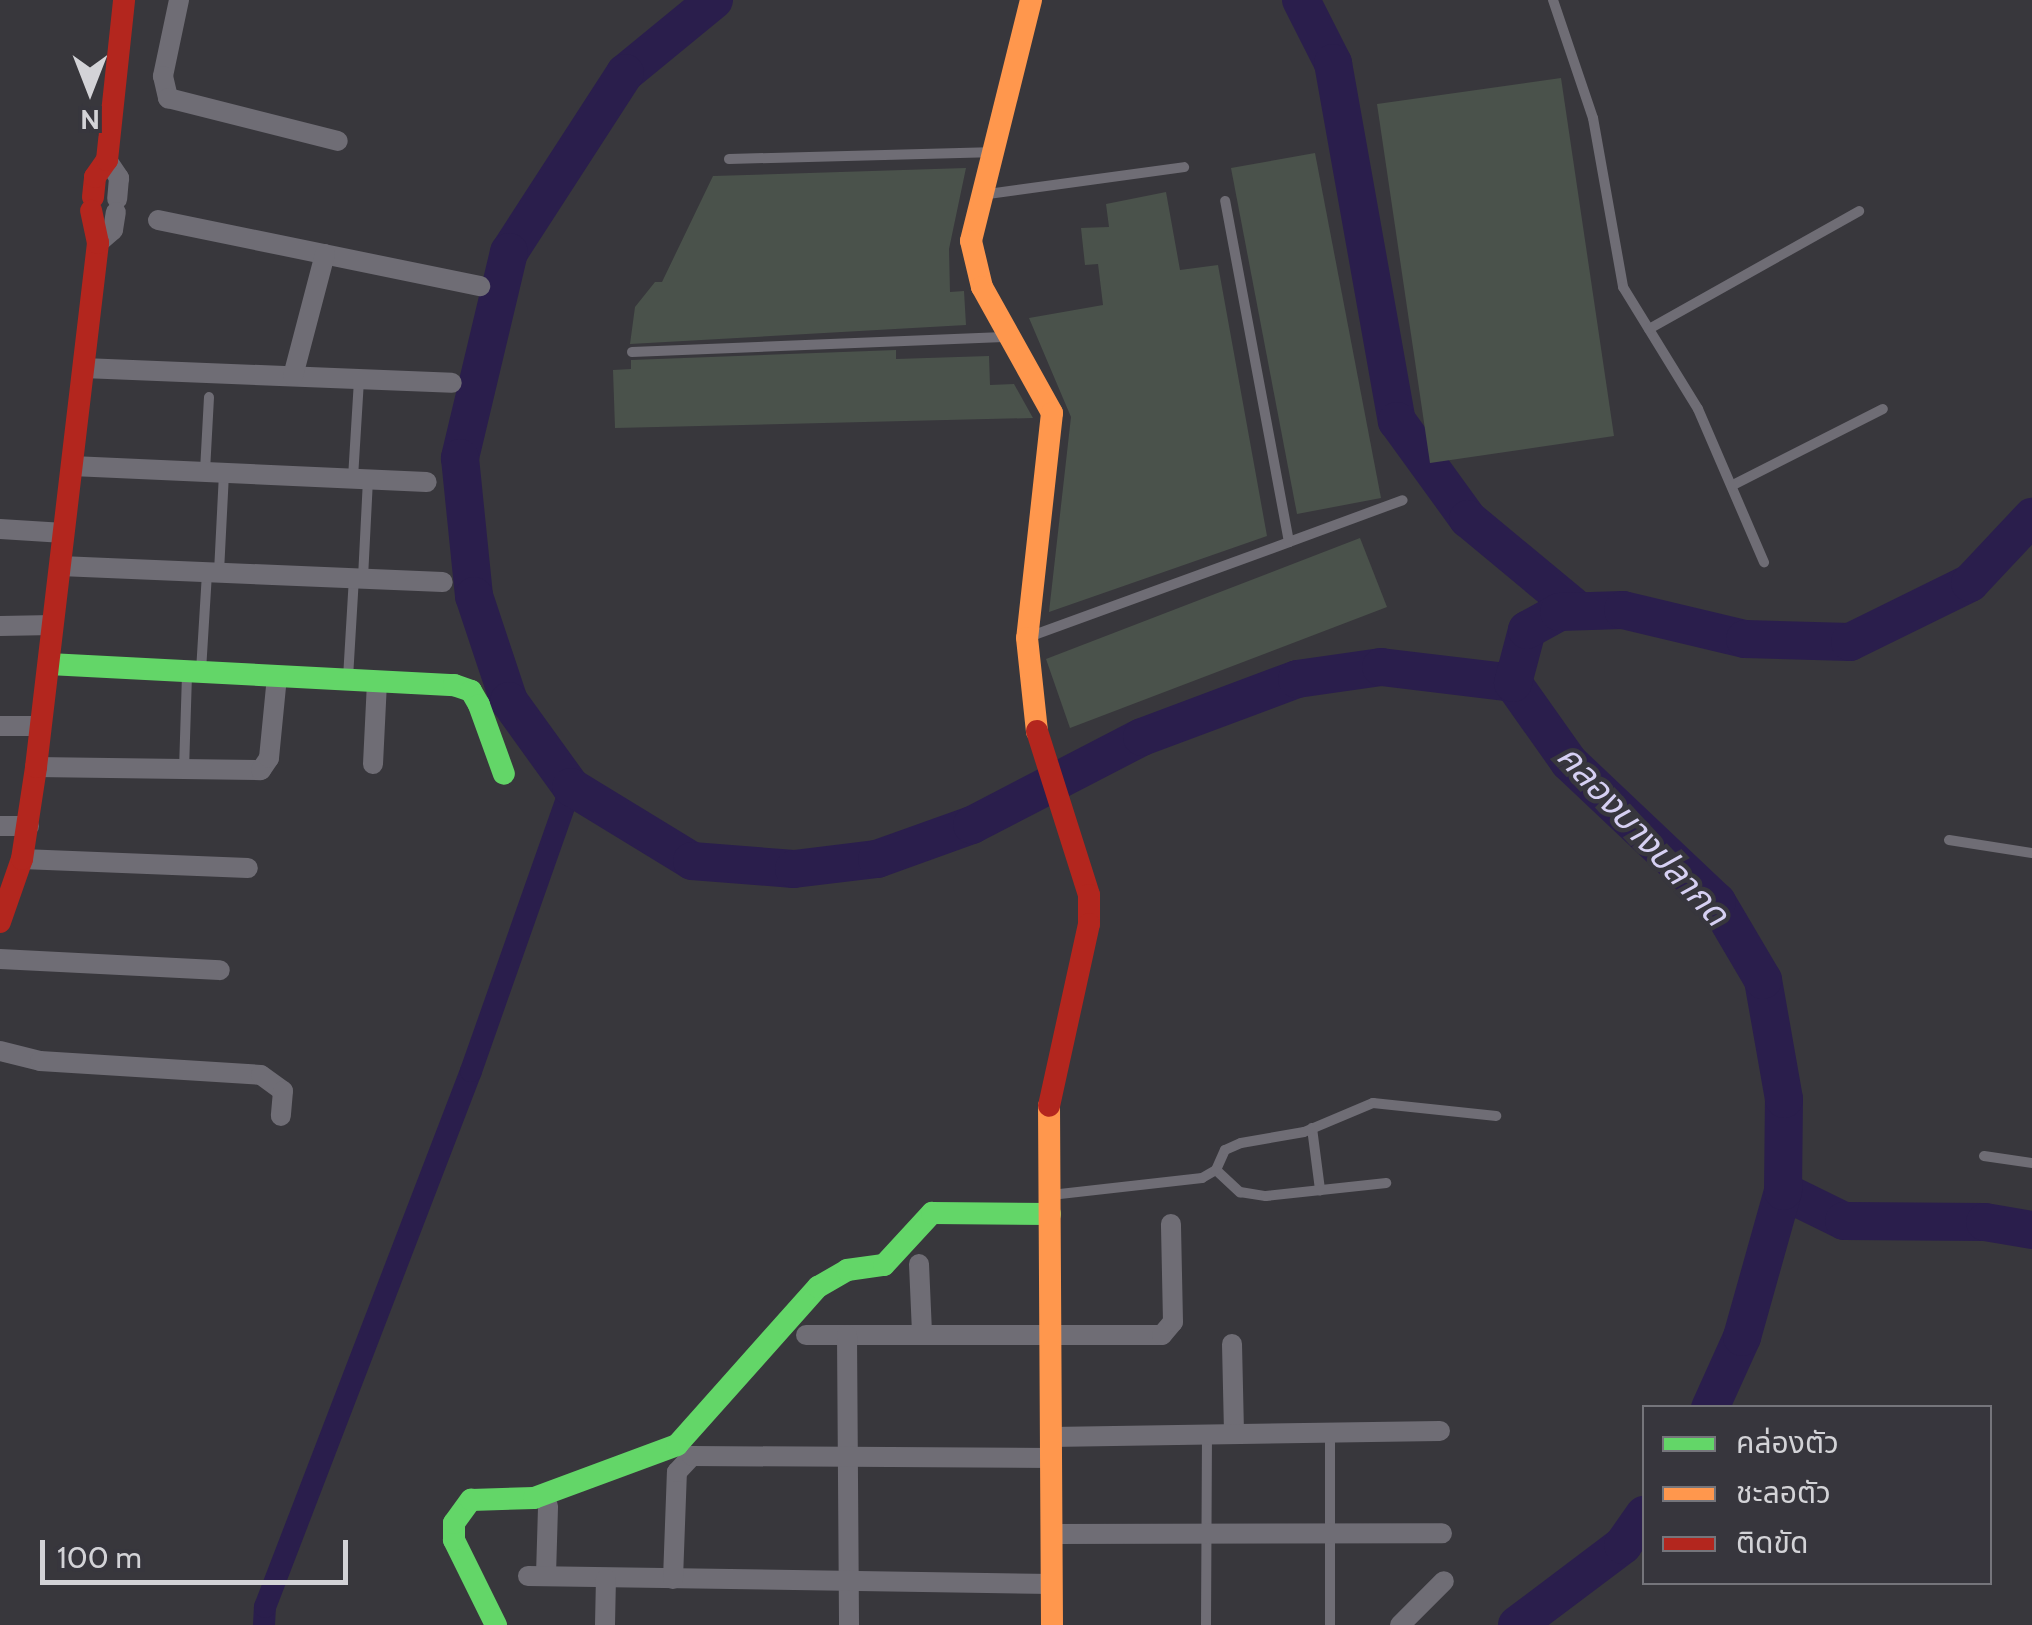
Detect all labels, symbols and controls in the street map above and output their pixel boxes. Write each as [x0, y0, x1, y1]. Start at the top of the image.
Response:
north arrow [40, 40, 140, 140]
text: N [80, 103, 100, 137]
water label: คลองบางปลากด [1548, 736, 1738, 934]
legend [1642, 1405, 1992, 1585]
text: คล่องตัว [1736, 1424, 1839, 1461]
text: ชะลอตัว [1736, 1474, 1831, 1511]
scale bar [45, 1520, 352, 1582]
text: ติดขัด [1736, 1524, 1808, 1561]
text: 100 m [57, 1539, 142, 1576]

